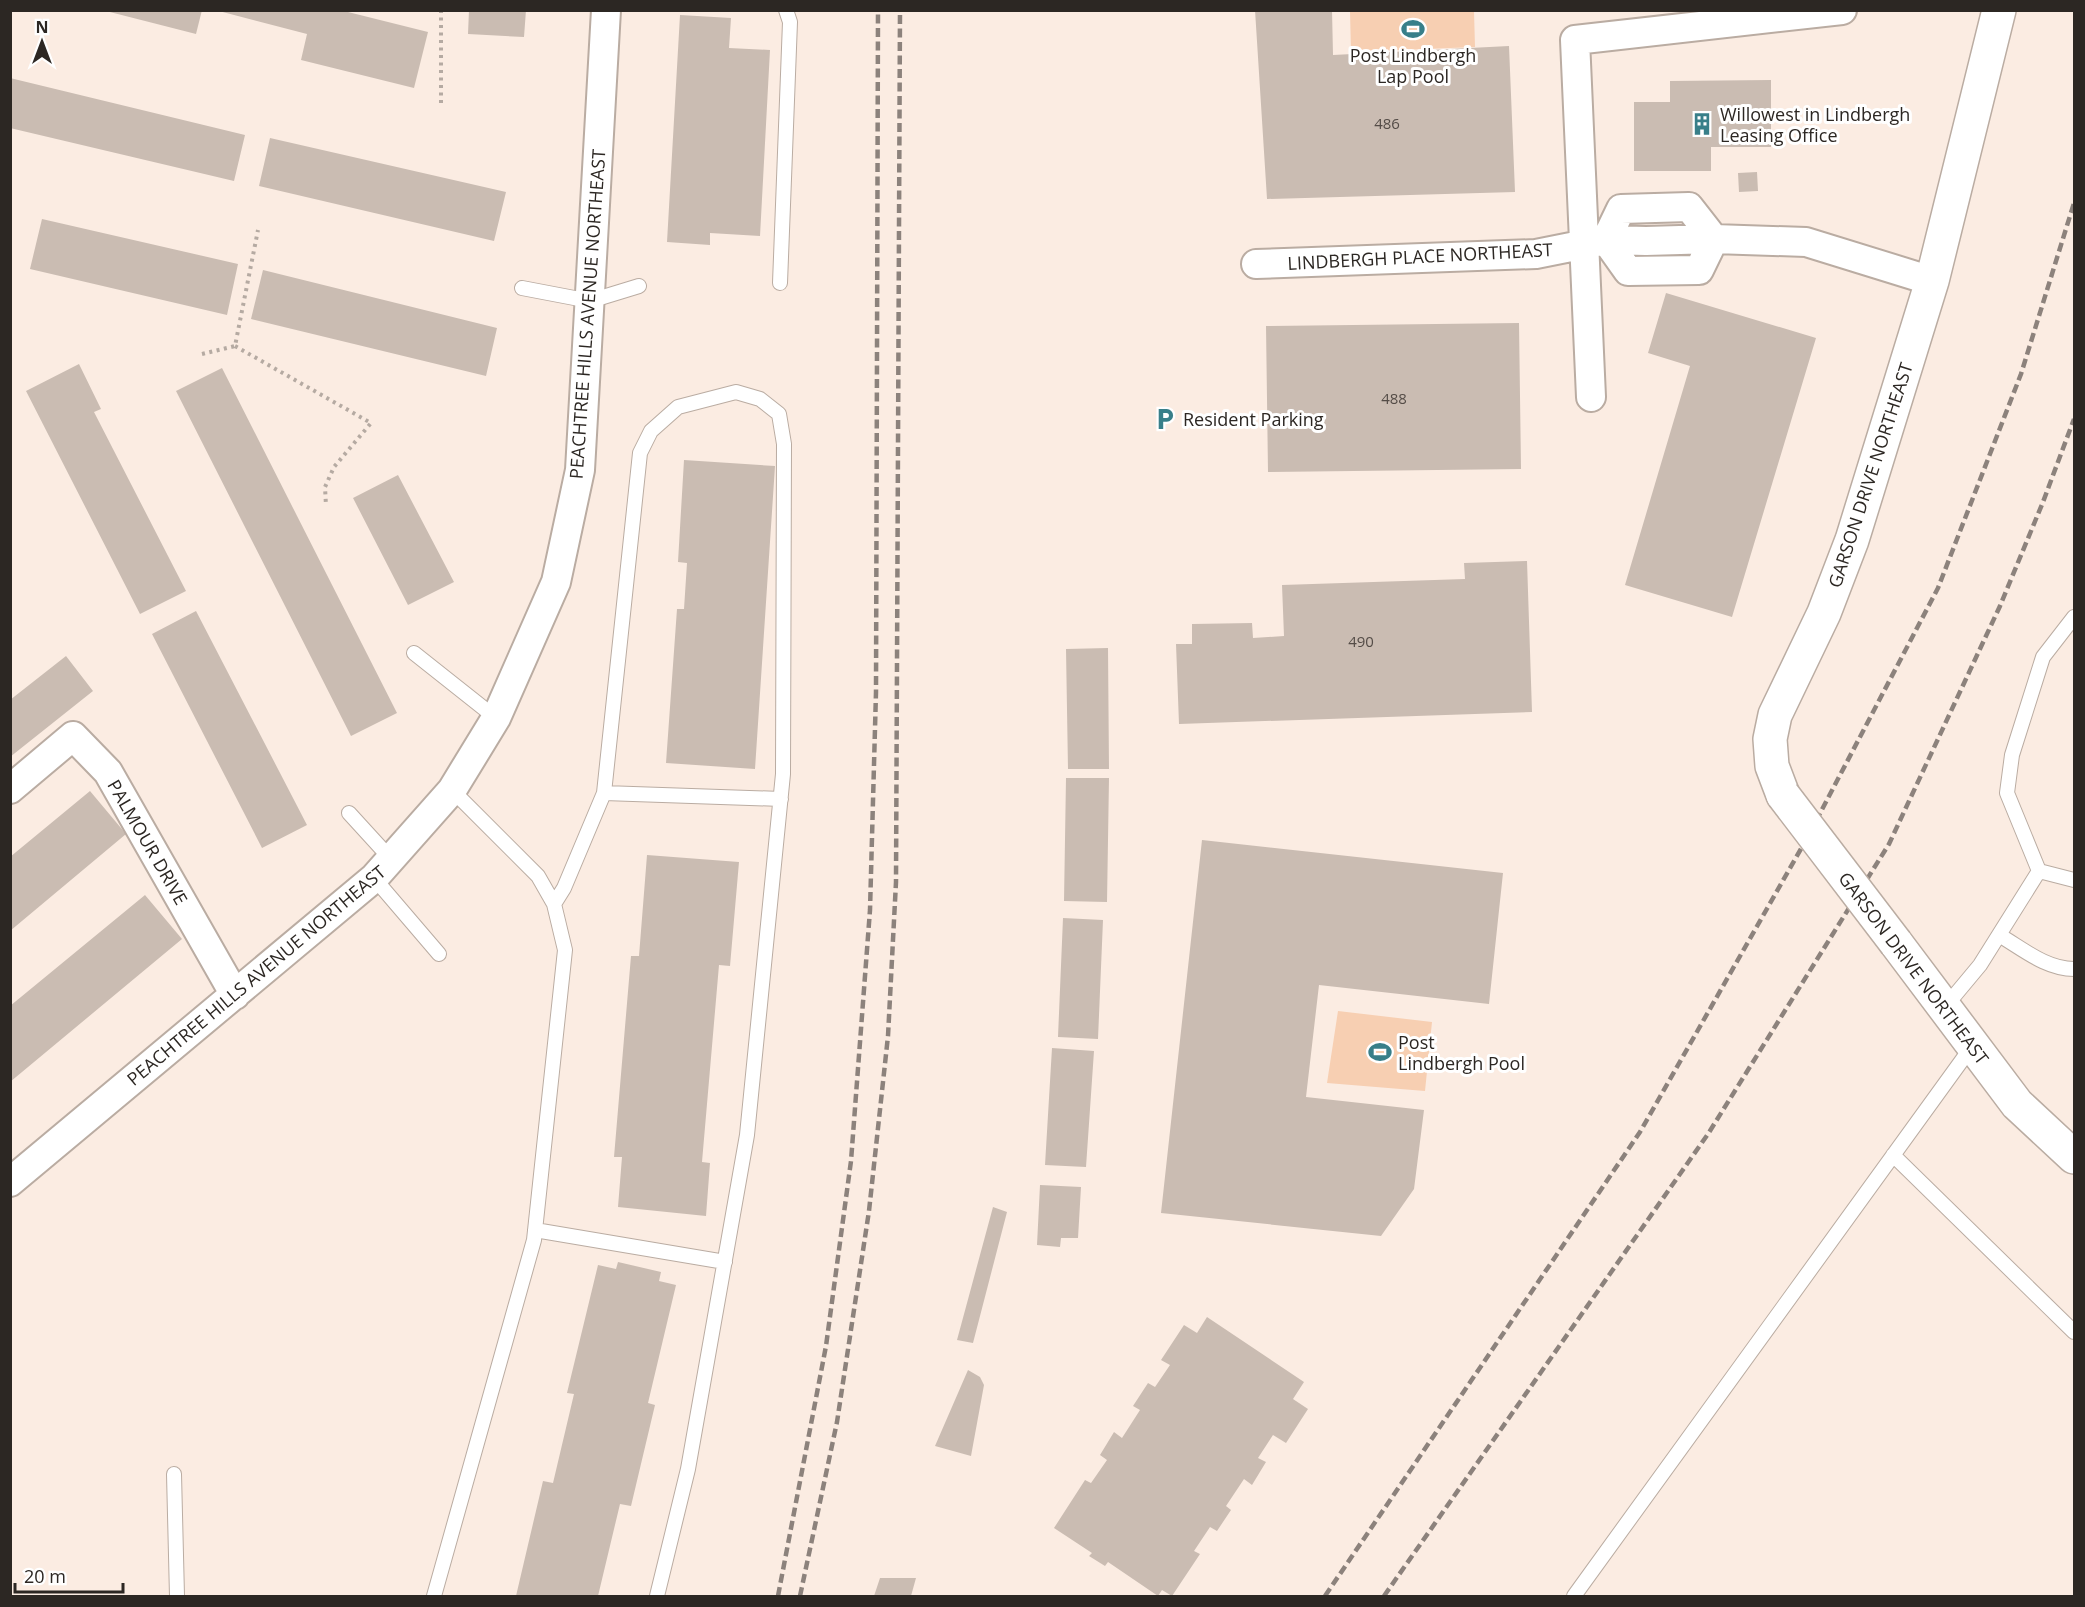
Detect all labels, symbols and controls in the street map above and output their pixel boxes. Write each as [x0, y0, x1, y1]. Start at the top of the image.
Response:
north arrow [12, 12, 72, 72]
text: N [35, 16, 49, 38]
sports icon: Post Lindbergh Lap Pool [1400, 16, 1426, 42]
place label: Post Lindbergh Lap Pool [1350, 43, 1476, 88]
place label: Willowest in Lindbergh Leasing Office [1720, 102, 1910, 147]
building icon: Willowest in Lindbergh Leasing Office [1689, 111, 1715, 137]
house number: 486 [1374, 113, 1400, 133]
street label: PEACHTREE HILLS AVENUE NORTHEAST [563, 148, 611, 480]
street label: LINDBERGH PLACE NORTHEAST [1287, 237, 1553, 275]
street label: GARSON DRIVE NORTHEAST [1822, 359, 1918, 591]
house number: 488 [1381, 388, 1407, 408]
parking icon: Resident Parking [1152, 406, 1178, 432]
place label: Resident Parking [1183, 407, 1324, 431]
house number: 490 [1348, 631, 1374, 651]
street label: PALMOUR DRIVE [102, 775, 194, 909]
street label: PEACHTREE HILLS AVENUE NORTHEAST [122, 859, 390, 1090]
street label: GARSON DRIVE NORTHEAST [1834, 867, 1994, 1069]
place label: Post Lindbergh Pool [1398, 1030, 1525, 1075]
sports icon: Post Lindbergh Pool [1367, 1039, 1393, 1065]
scale bar [15, 1556, 123, 1594]
text: 20 m [24, 1564, 66, 1588]

